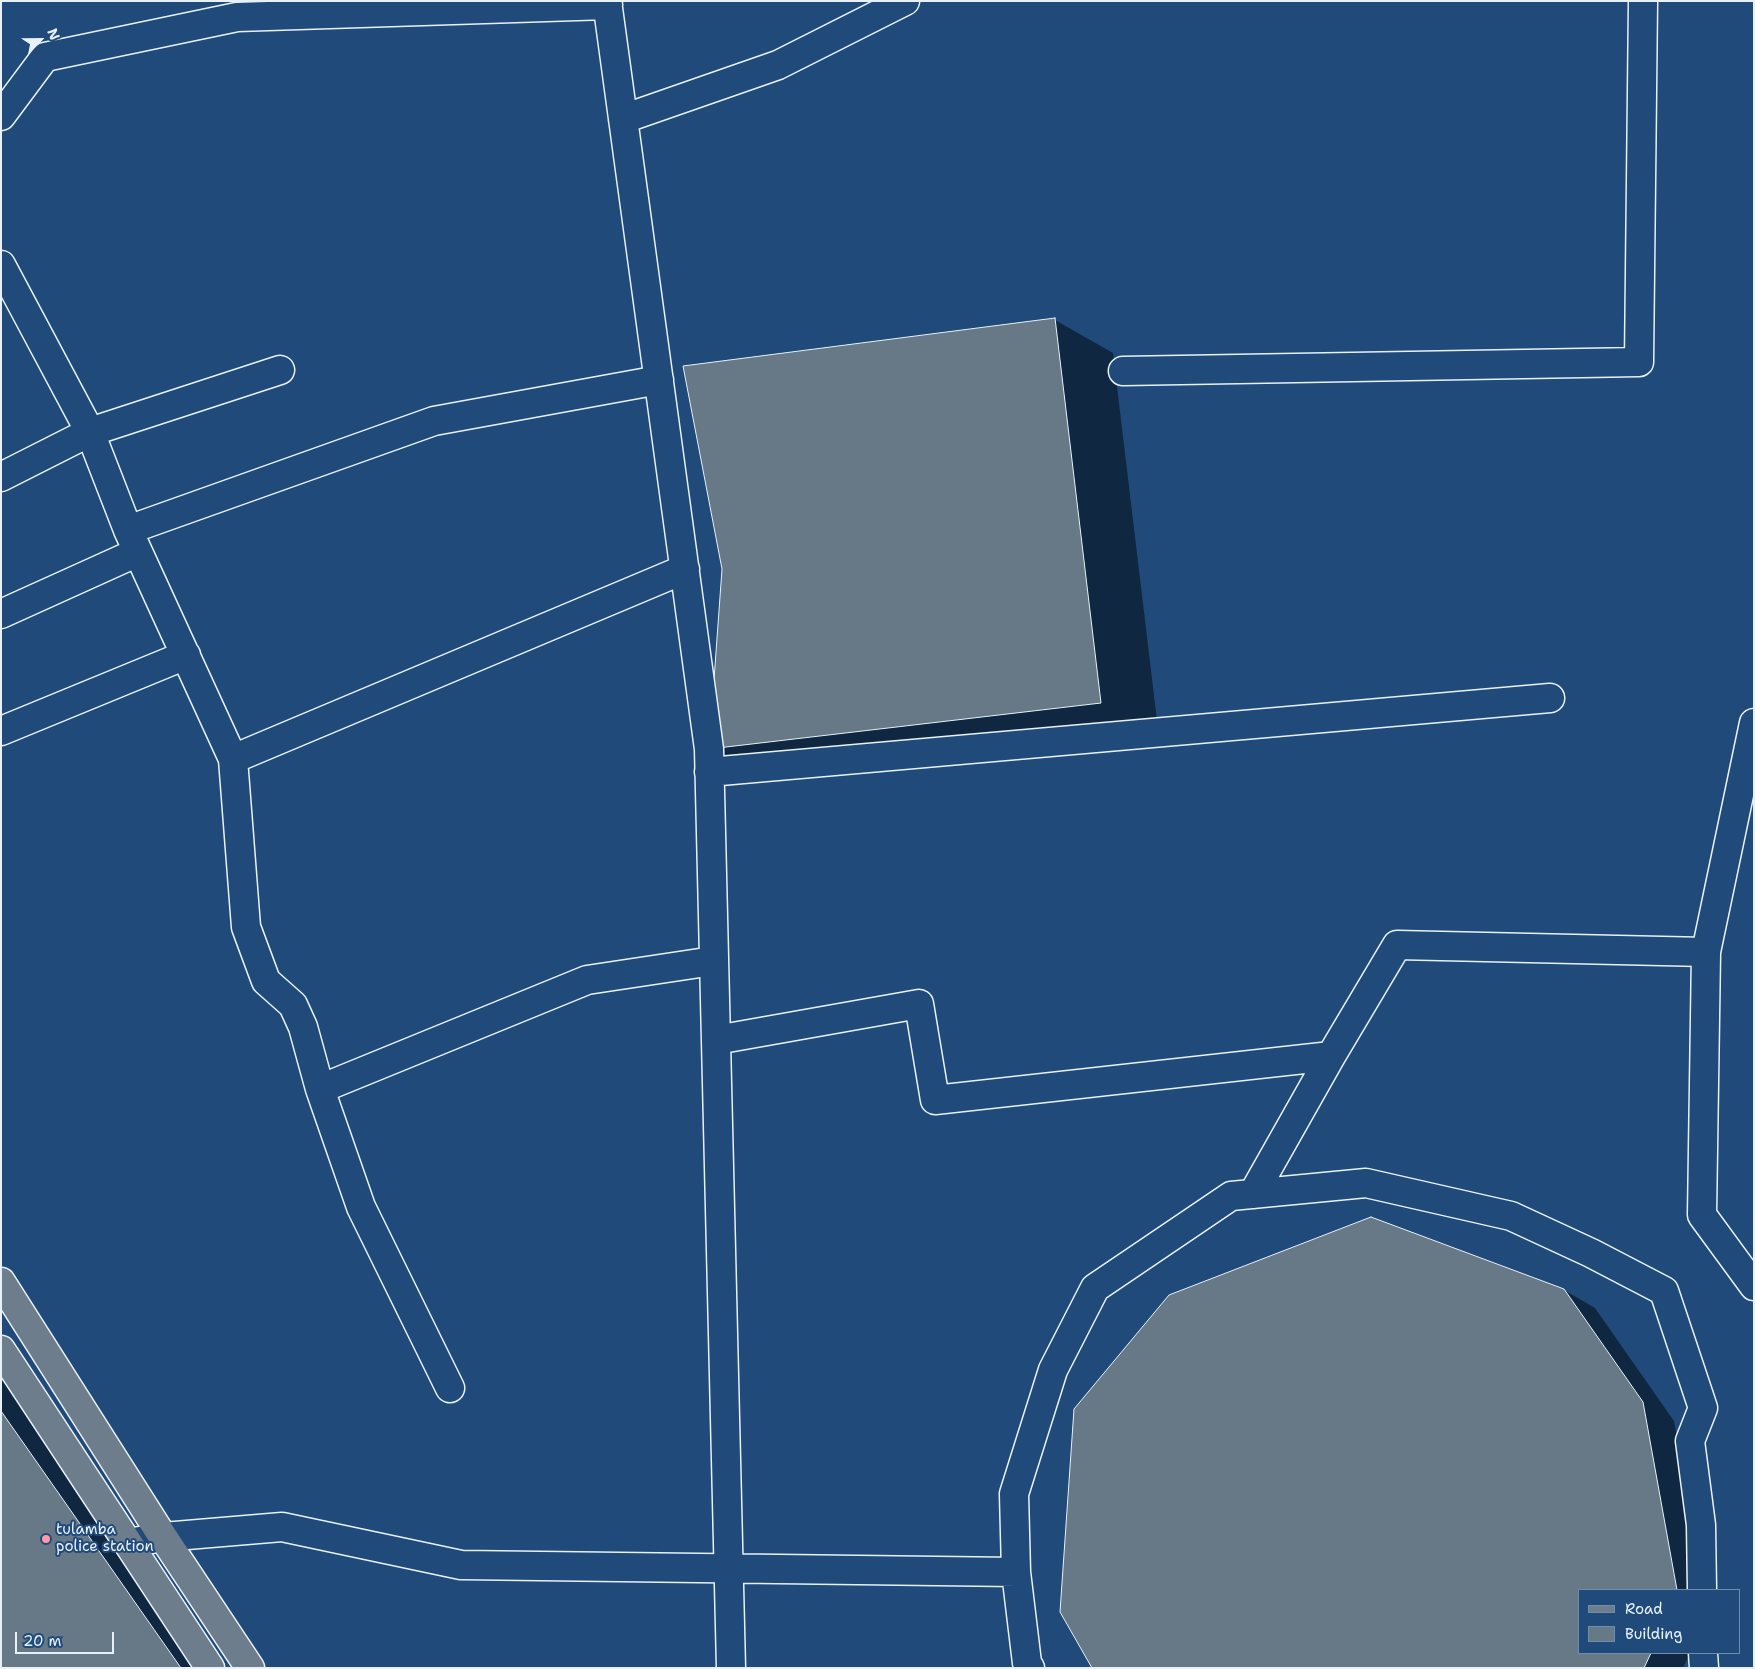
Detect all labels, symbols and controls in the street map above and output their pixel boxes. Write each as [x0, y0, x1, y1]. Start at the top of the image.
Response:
north arrow [15, 15, 65, 65]
text: N [43, 26, 64, 43]
place label: tulamba police station [56, 1521, 154, 1556]
marker: tulamba police station [40, 1533, 52, 1545]
legend [1578, 1589, 1740, 1654]
text: Road [1625, 1599, 1663, 1619]
scale bar [18, 1622, 116, 1654]
text: Building [1625, 1624, 1682, 1644]
text: 20 m [23, 1631, 62, 1651]

